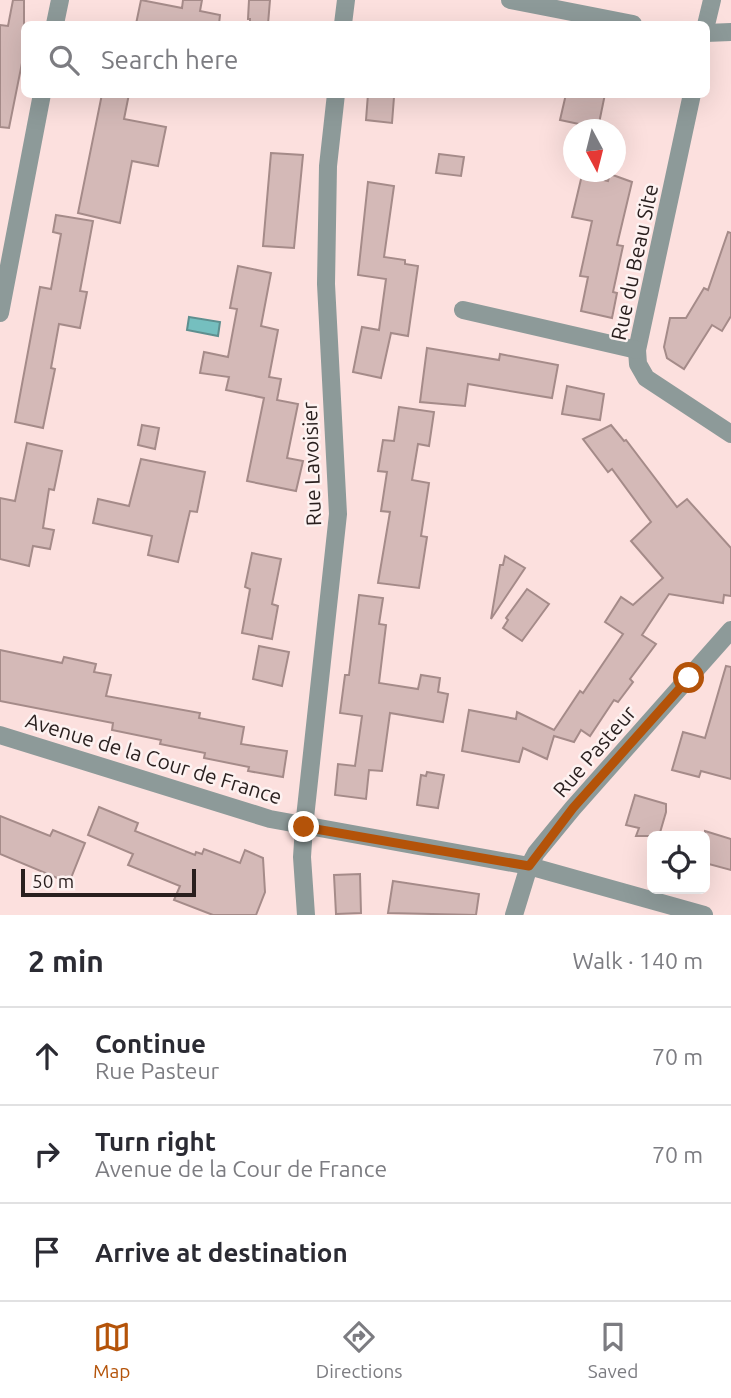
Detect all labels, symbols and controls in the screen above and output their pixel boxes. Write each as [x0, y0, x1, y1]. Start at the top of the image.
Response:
search box [21, 21, 710, 98]
icon: search [45, 41, 83, 79]
text: Search here [101, 45, 238, 74]
north arrow [563, 119, 626, 182]
street label: Rue du Beau Site [606, 182, 662, 342]
street label: Rue Lavoisier [297, 401, 325, 527]
route start [673, 662, 704, 693]
street label: Rue Pasteur [548, 700, 640, 802]
street label: Avenue de la Cour de France [23, 708, 285, 808]
route end [288, 811, 319, 842]
map controls [647, 831, 710, 894]
button: locate [647, 831, 710, 894]
scale bar [21, 866, 196, 898]
text: 50 m [32, 870, 74, 892]
text: 2 min [28, 944, 104, 978]
text: Walk · 140 m [572, 948, 703, 973]
text: Continue [95, 1029, 206, 1058]
icon: ahead [28, 1037, 66, 1075]
text: 70 m [652, 1044, 703, 1069]
text: Rue Pasteur [95, 1058, 219, 1083]
text: Turn right [95, 1127, 216, 1156]
icon: right [28, 1135, 66, 1173]
text: 70 m [652, 1142, 703, 1167]
text: Avenue de la Cour de France [95, 1156, 387, 1181]
icon: arrive [28, 1233, 66, 1271]
text: Arrive at destination [95, 1238, 348, 1267]
tab: Map [93, 1318, 131, 1382]
tab: Directions [316, 1318, 403, 1382]
tab: Saved [588, 1318, 638, 1382]

